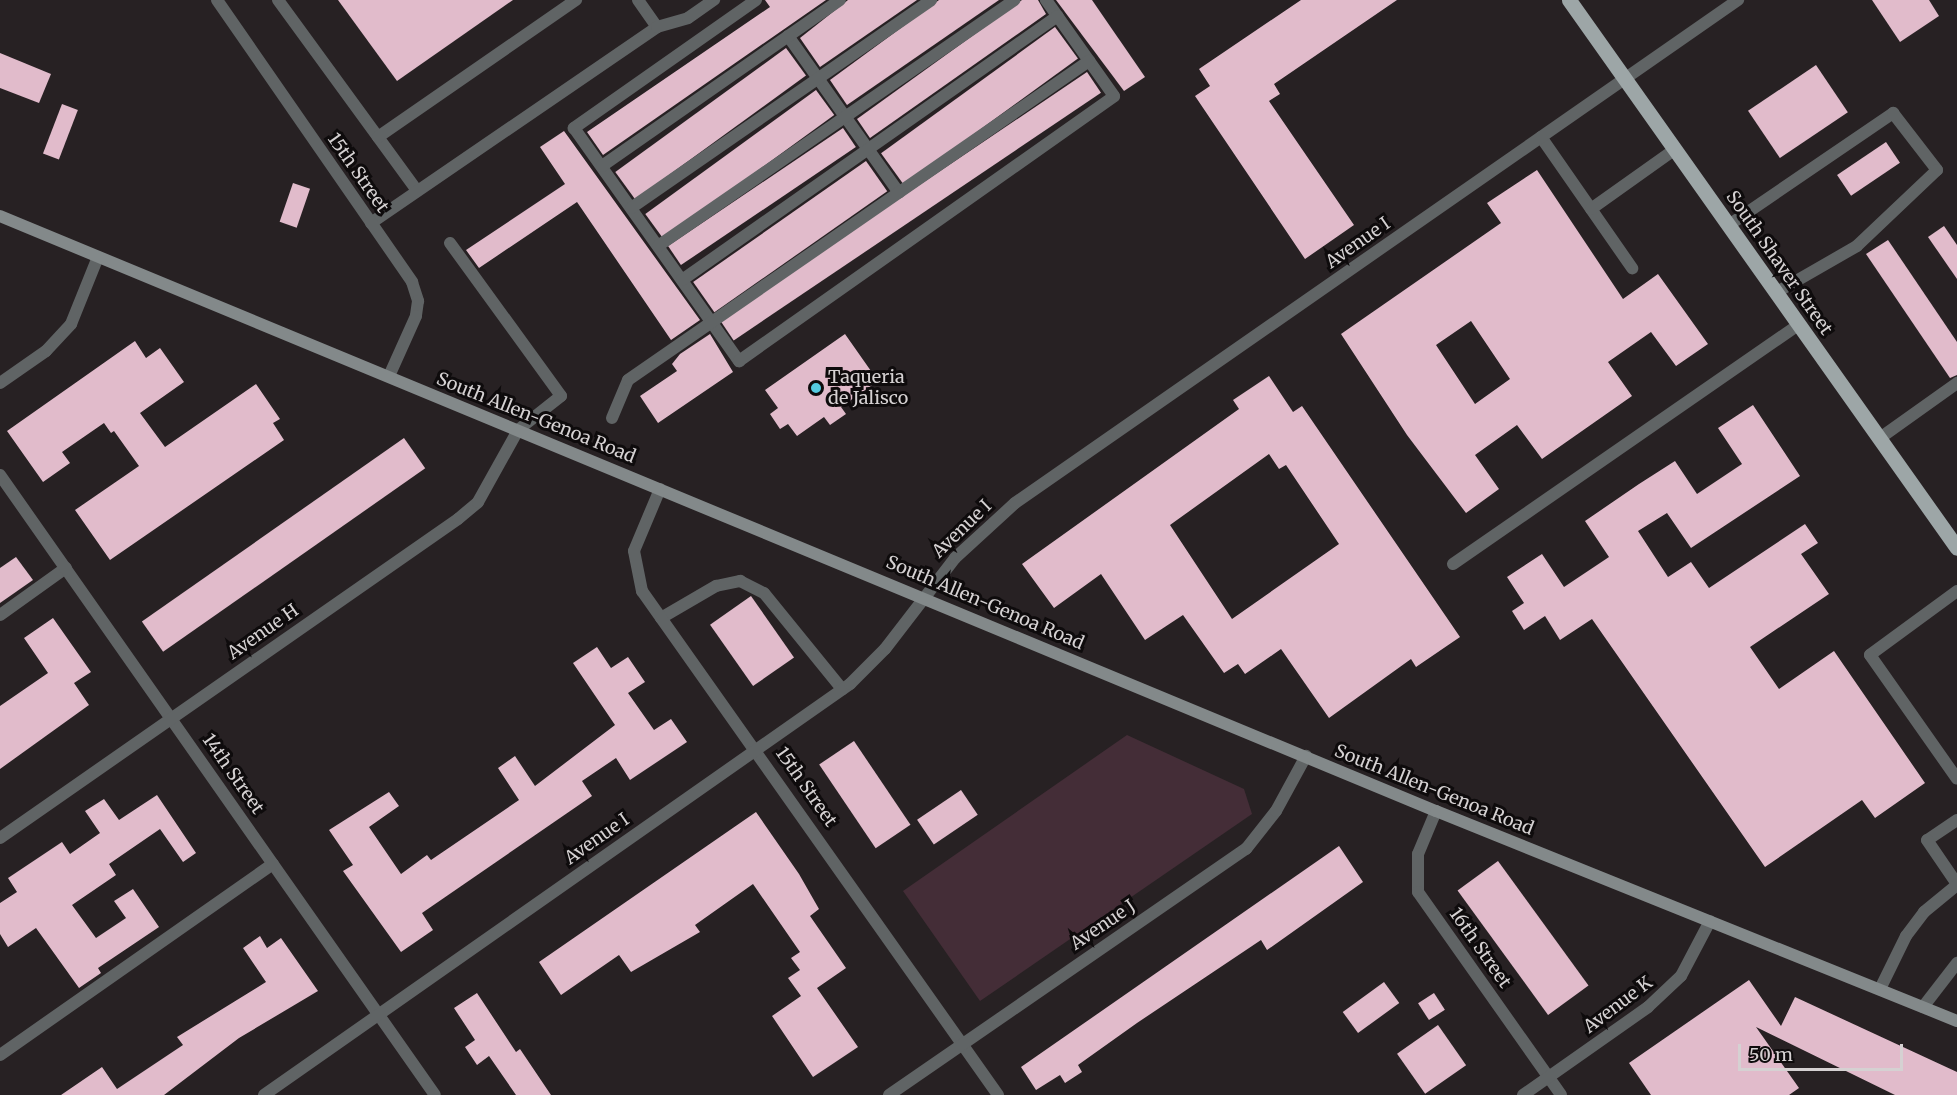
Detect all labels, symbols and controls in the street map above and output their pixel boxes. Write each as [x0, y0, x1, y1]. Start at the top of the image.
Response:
street label: 15th Street [323, 129, 393, 217]
street label: South Shaver Street [1721, 187, 1837, 339]
street label: Avenue I [1321, 213, 1395, 273]
place label: Taqueria de Jalisco [828, 367, 908, 410]
street label: South Allen-Genoa Road [433, 368, 639, 468]
marker: Taqueria de Jalisco [809, 381, 823, 395]
street label: Avenue I [928, 495, 996, 563]
street label: South Allen-Genoa Road [883, 551, 1087, 655]
street label: Avenue H [223, 600, 303, 664]
street label: 14th Street [198, 730, 268, 818]
street label: South Allen-Genoa Road [1331, 740, 1537, 840]
street label: 15th Street [771, 743, 841, 831]
street label: Avenue I [560, 809, 634, 869]
street label: Avenue J [1066, 895, 1140, 955]
street label: 16th Street [1445, 904, 1515, 992]
street label: Avenue K [1579, 972, 1657, 1038]
scale bar [1741, 1032, 1906, 1070]
text: 50 m [1749, 1043, 1793, 1066]

